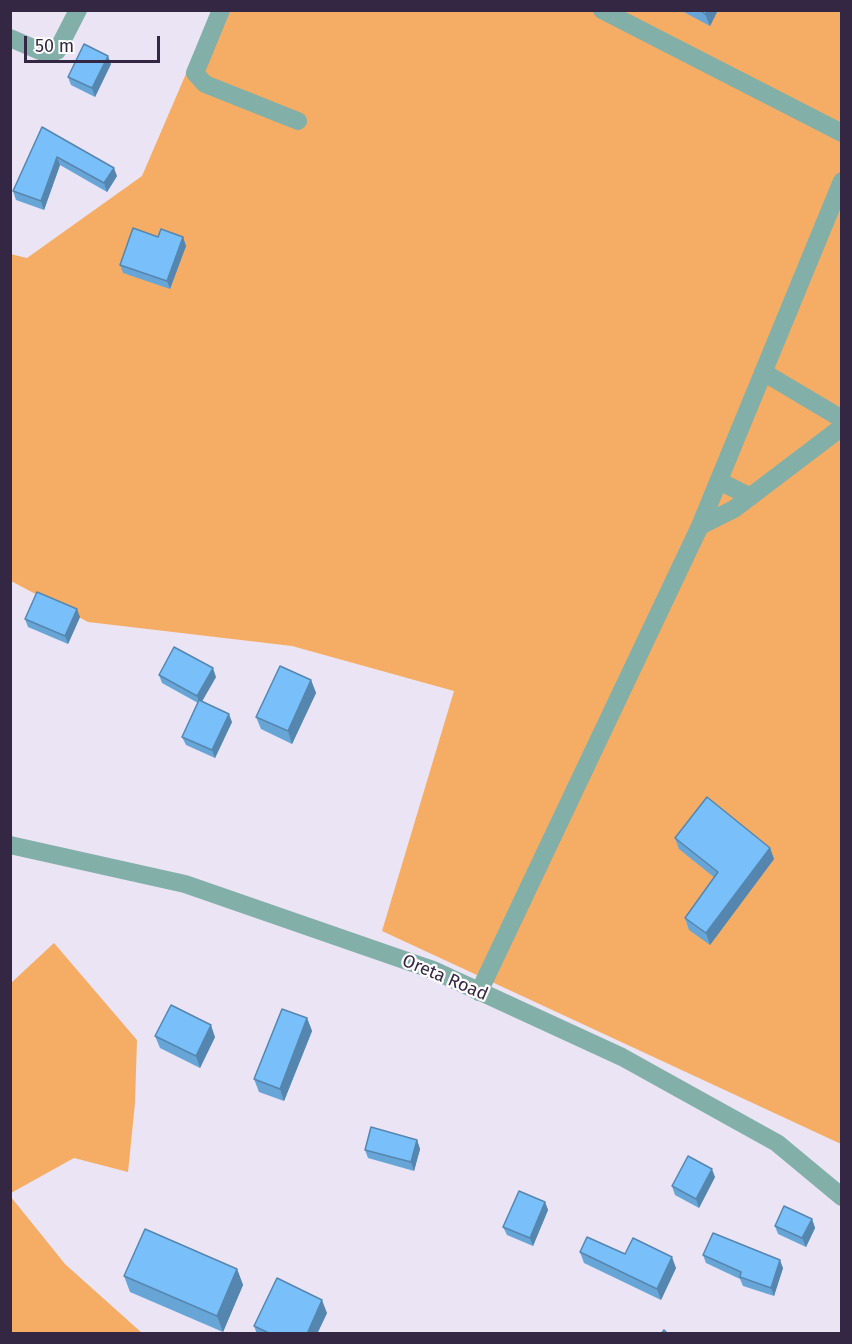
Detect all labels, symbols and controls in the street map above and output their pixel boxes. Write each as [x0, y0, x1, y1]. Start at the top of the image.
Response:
scale bar [27, 24, 164, 62]
text: 50 m [35, 35, 74, 57]
street label: Oreta Road [399, 950, 491, 1006]

